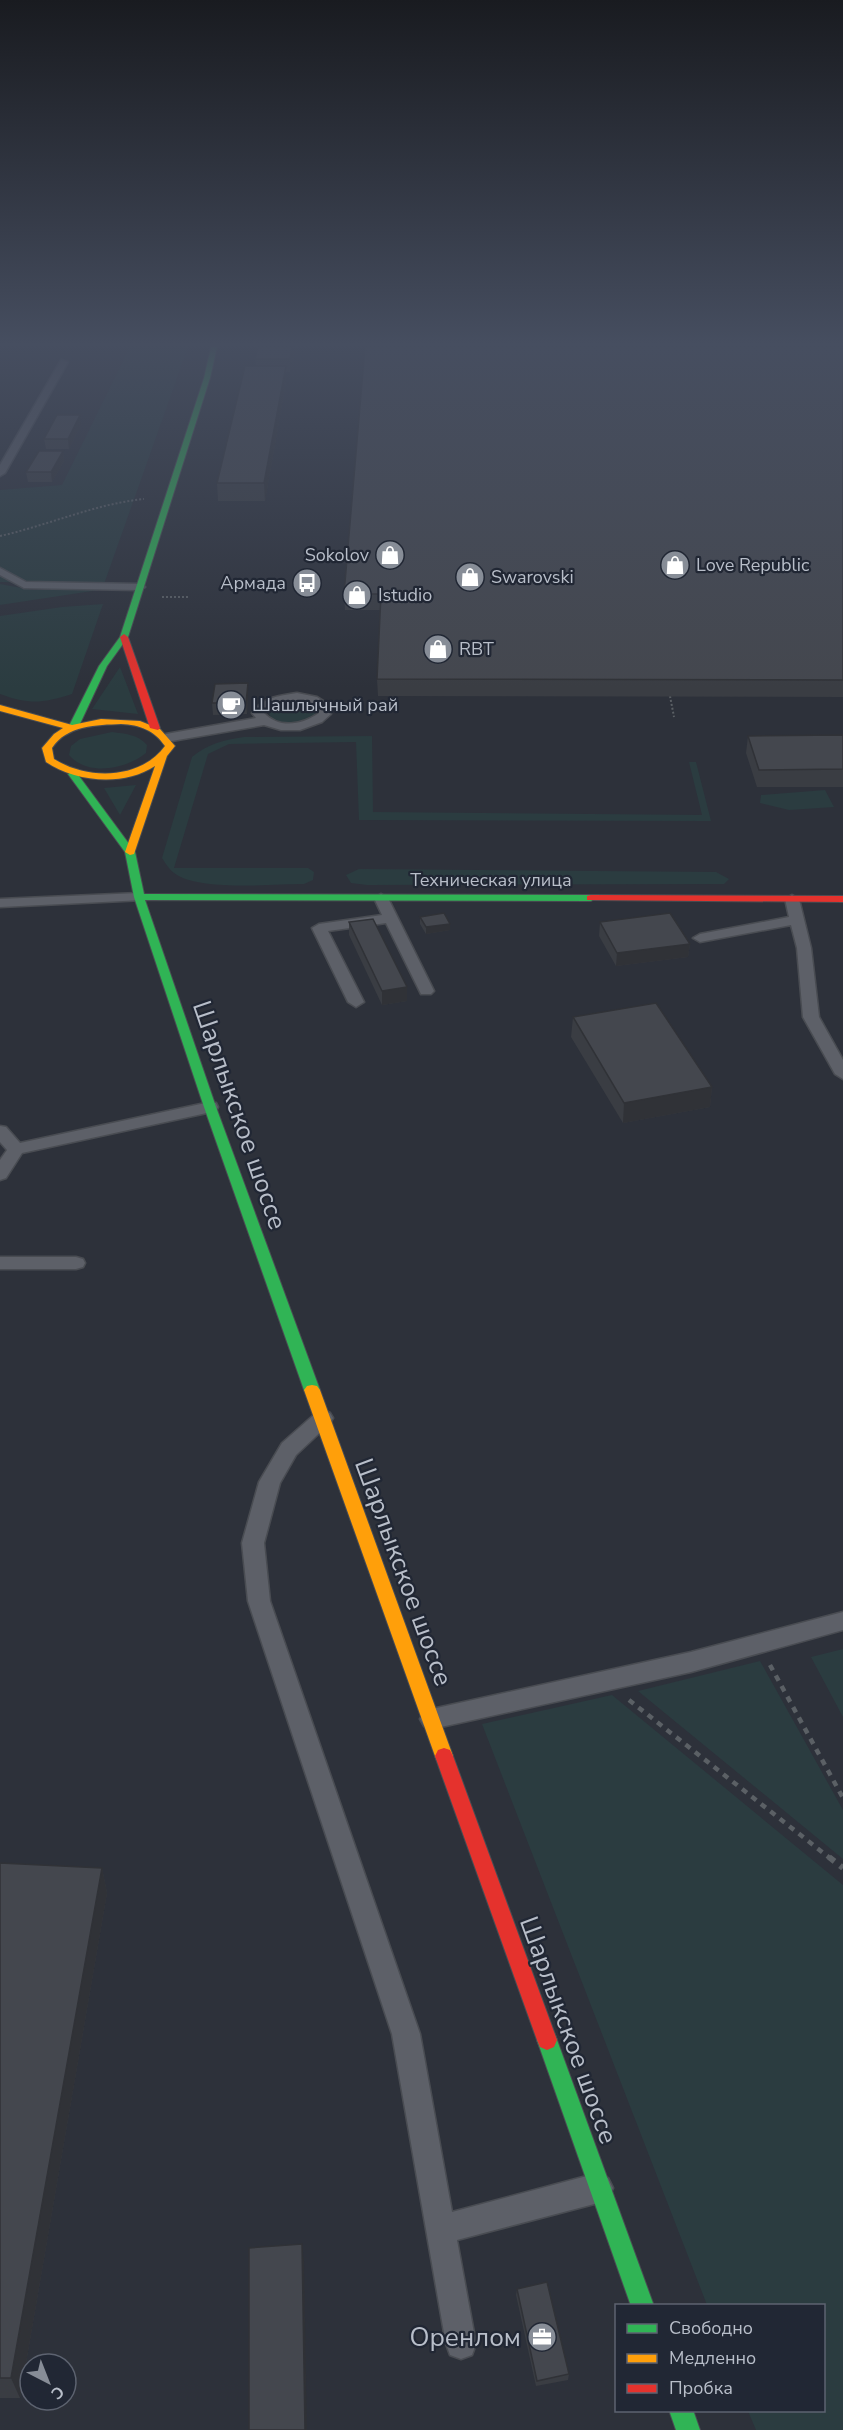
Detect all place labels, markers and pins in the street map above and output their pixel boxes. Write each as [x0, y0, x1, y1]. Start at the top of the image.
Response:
shop icon: Sokolov [374, 539, 406, 571]
place label: Sokolov [305, 543, 370, 567]
shop icon: Love Republic [659, 549, 691, 581]
place label: Love Republic [696, 553, 809, 577]
shop icon: Swarovski [454, 561, 486, 593]
place label: Swarovski [491, 565, 574, 589]
bus stop icon: Армада [291, 567, 323, 599]
place label: Армада [220, 571, 286, 595]
shop icon: Istudio [341, 579, 373, 611]
place label: Istudio [378, 583, 432, 607]
shop icon: RBT [422, 633, 454, 665]
place label: RBT [459, 637, 494, 661]
cafe icon: Шашлычный рай [215, 689, 247, 721]
place label: Шашлычный рай [252, 693, 398, 717]
place label: Оренлом [410, 2320, 521, 2355]
office icon: Оренлом [526, 2321, 558, 2353]

